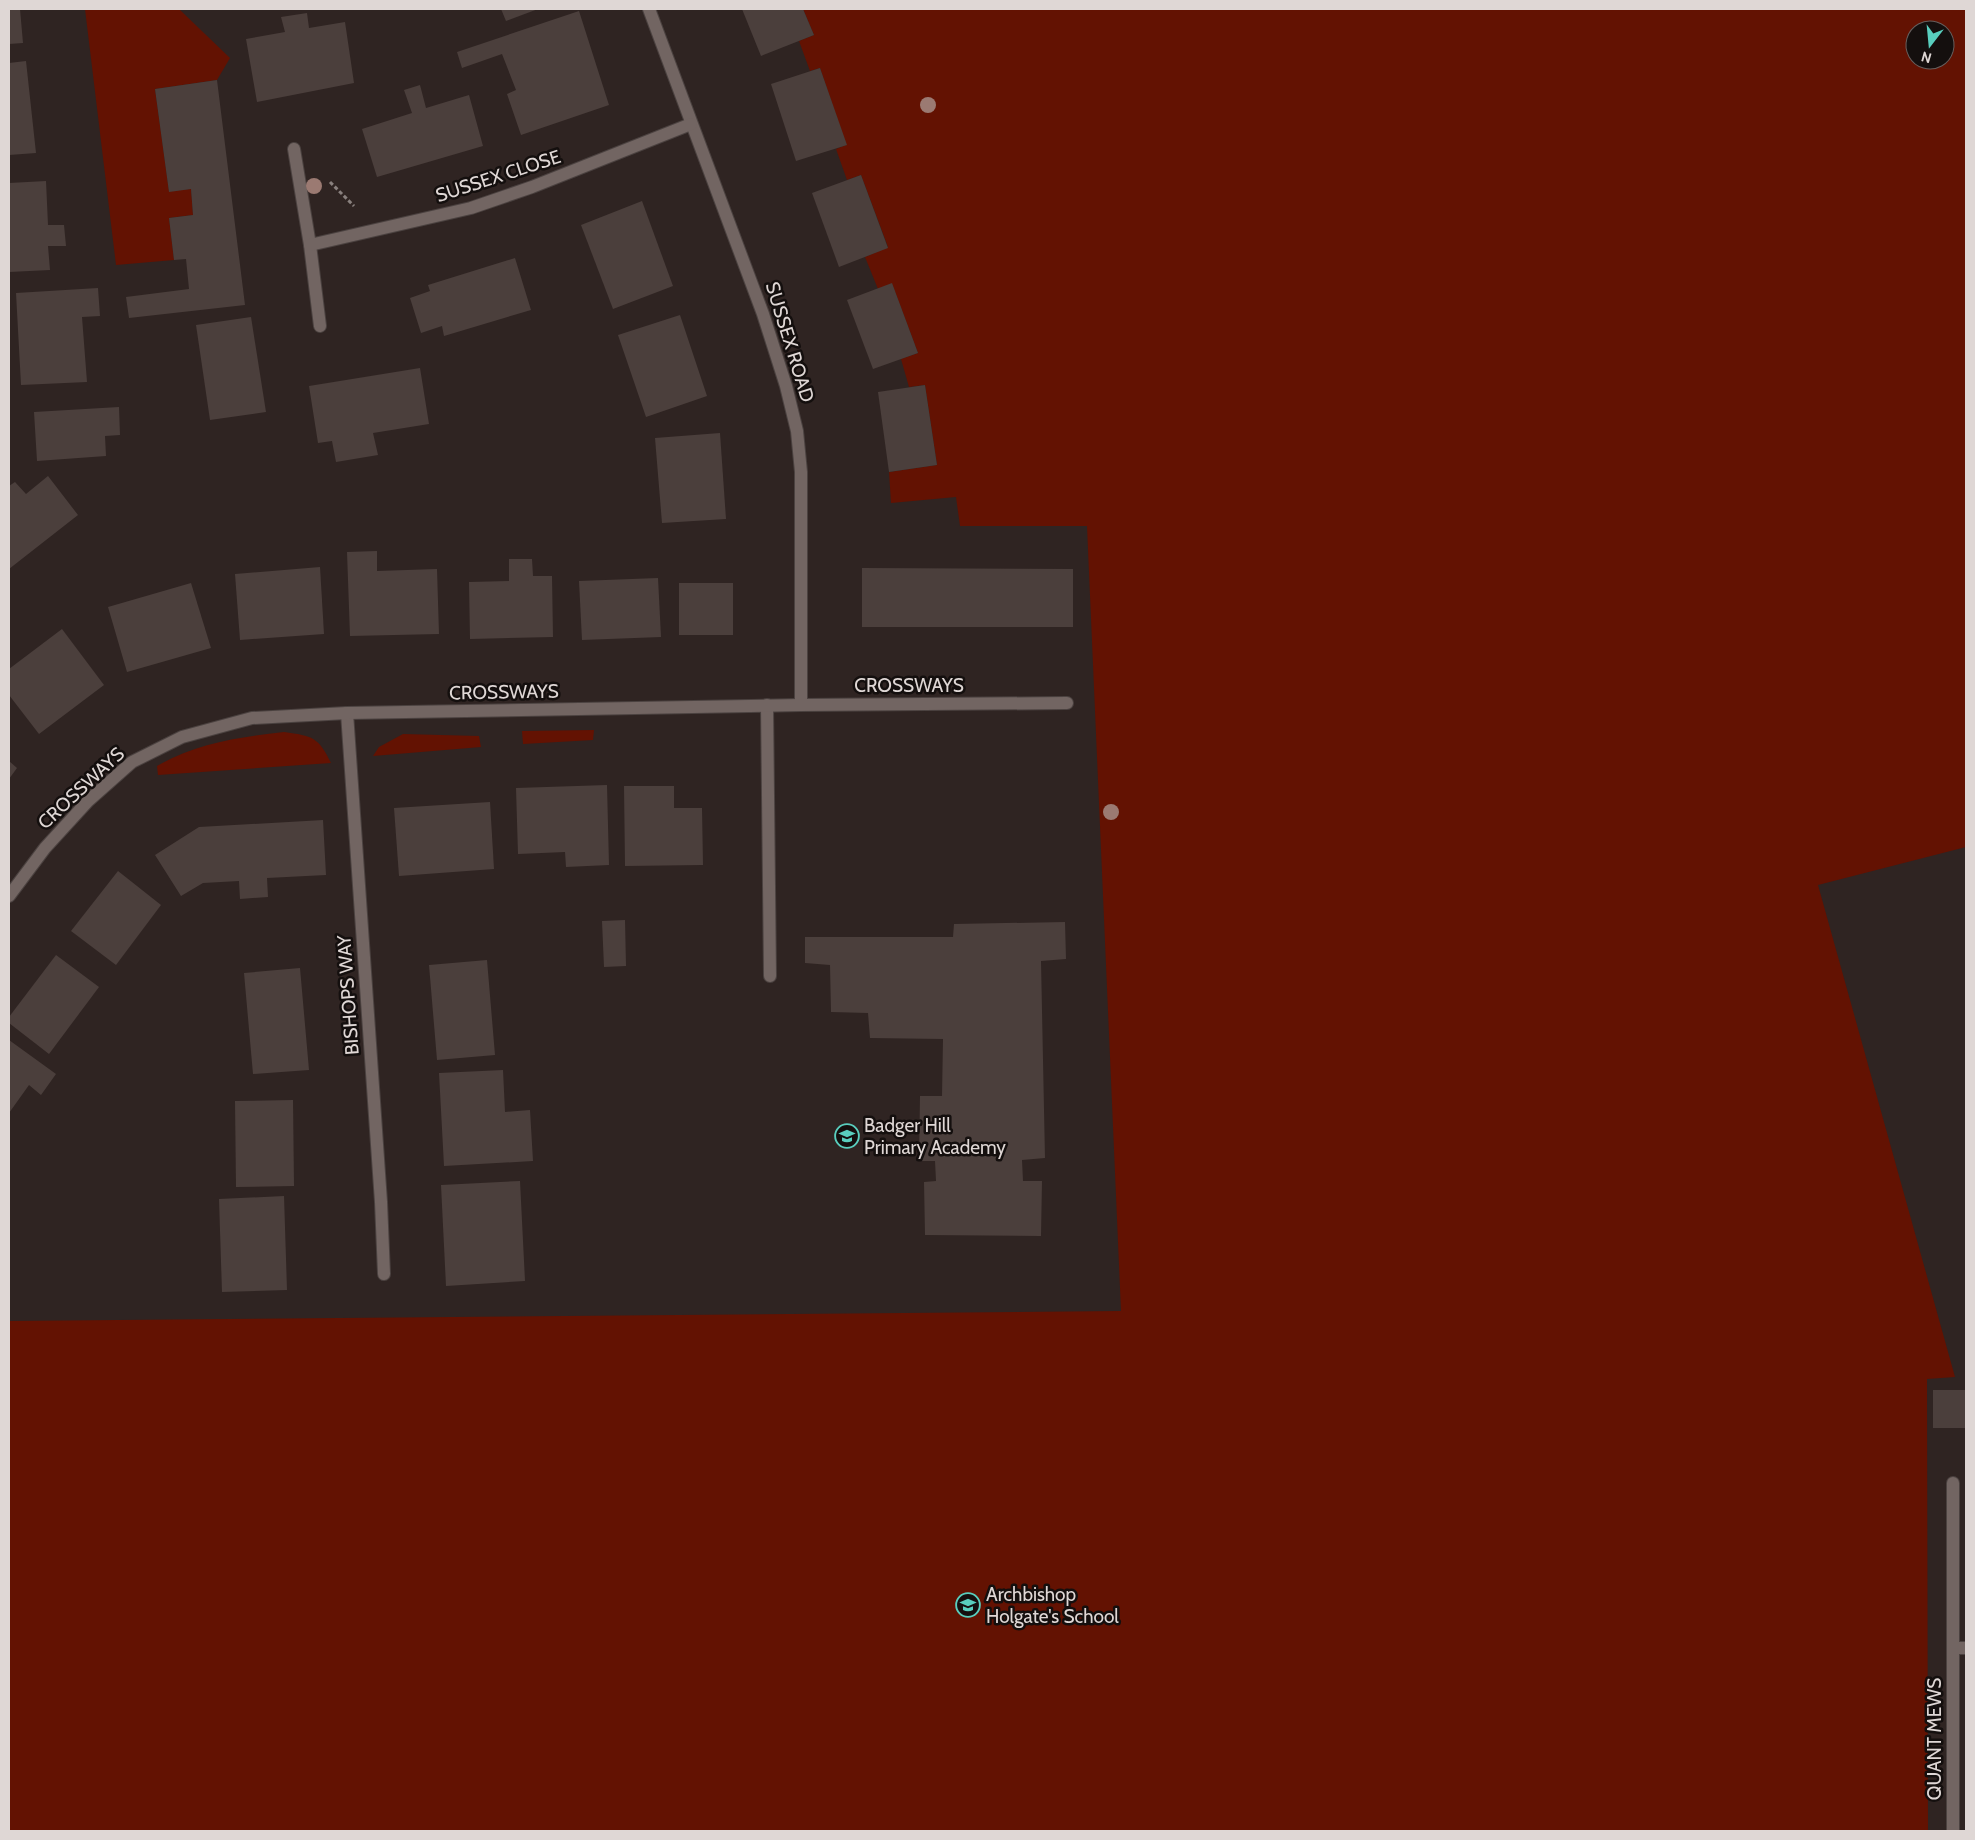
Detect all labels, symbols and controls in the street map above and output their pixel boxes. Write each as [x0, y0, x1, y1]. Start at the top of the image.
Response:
north arrow [1905, 20, 1955, 70]
text: N [1919, 47, 1934, 68]
street label: SUSSEX CLOSE [433, 145, 563, 207]
street label: SUSSEX ROAD [761, 279, 819, 405]
street label: CROSSWAYS [854, 674, 964, 697]
street label: CROSSWAYS [449, 680, 559, 704]
street label: CROSSWAYS [33, 742, 129, 834]
street label: BISHOPS WAY [332, 934, 364, 1056]
place label: Badger Hill Primary Academy [864, 1114, 1006, 1159]
school or university icon: Badger Hill Primary Academy [834, 1123, 860, 1149]
place label: Archbishop Holgate's School [986, 1583, 1119, 1628]
school or university icon: Archbishop Holgate's School [955, 1592, 981, 1618]
street label: QUANT MEWS [1923, 1678, 1946, 1800]

